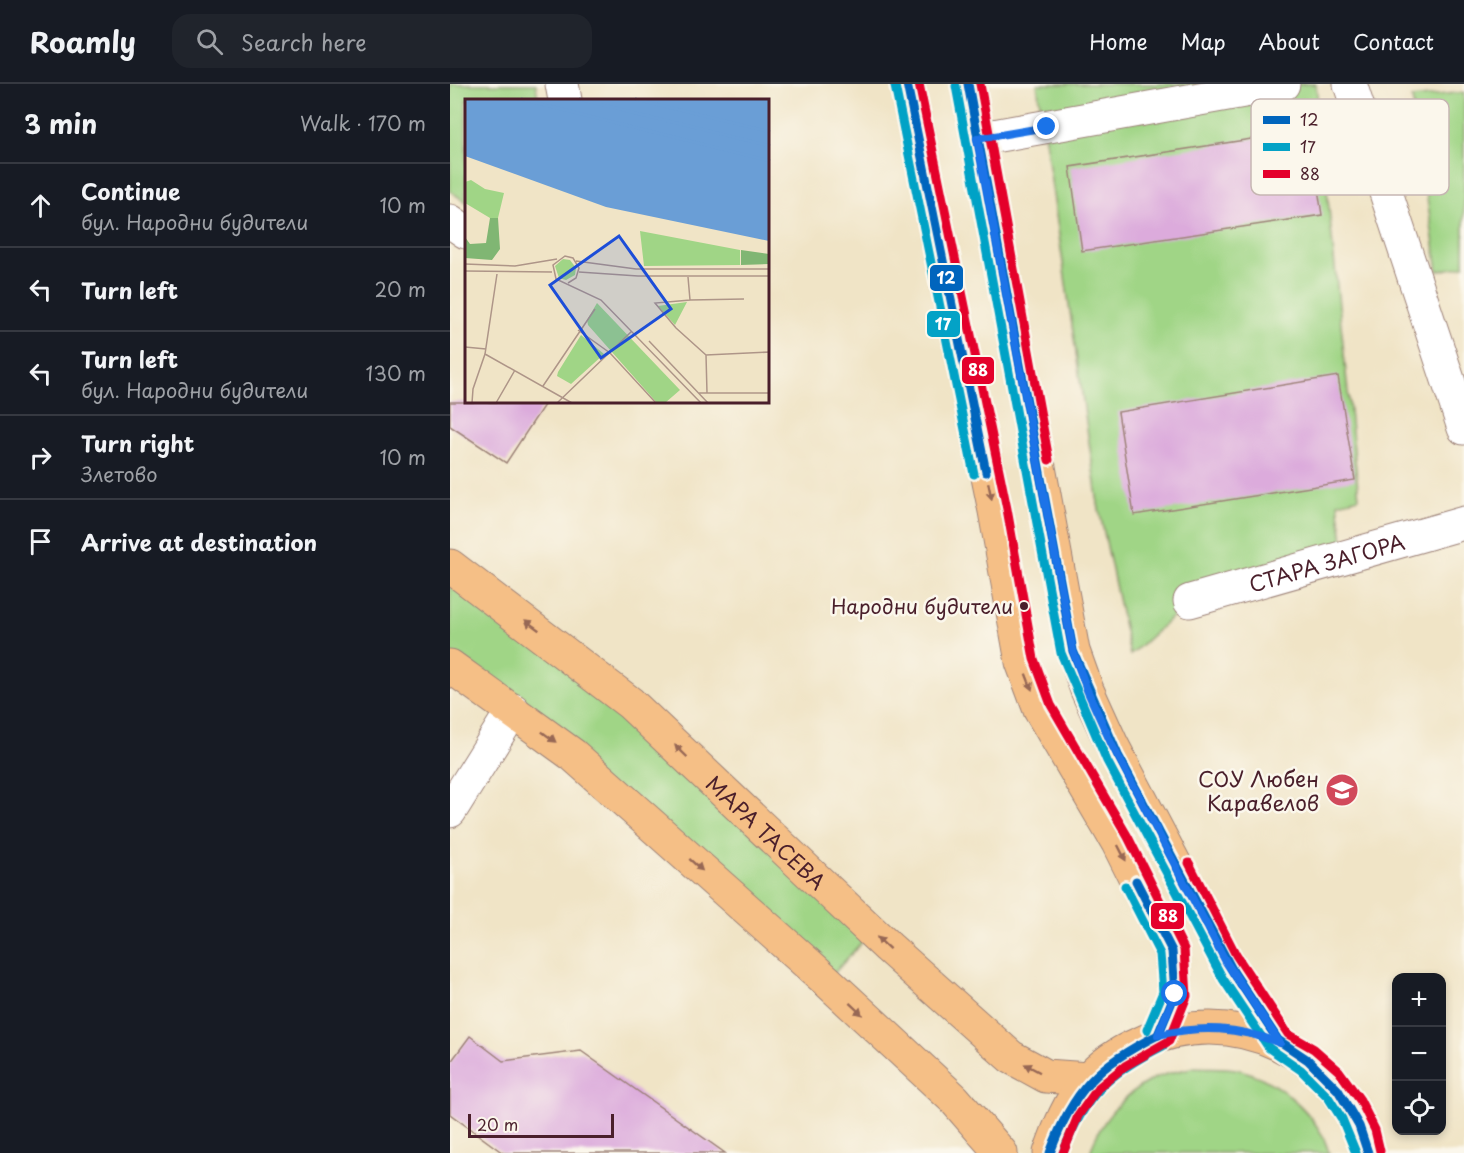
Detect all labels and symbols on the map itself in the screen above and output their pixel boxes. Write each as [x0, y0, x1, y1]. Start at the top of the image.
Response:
inset map [465, 99, 770, 404]
legend [1251, 99, 1449, 195]
text: 12 [1300, 107, 1319, 131]
route end [1033, 113, 1059, 139]
text: 17 [1300, 134, 1316, 158]
text: 88 [1300, 161, 1320, 185]
line badge: 12 [929, 264, 964, 292]
text: 12 [937, 265, 955, 289]
line badge: 17 [926, 310, 961, 338]
text: 17 [935, 311, 952, 335]
line badge: 88 [961, 356, 995, 385]
text: 88 [968, 357, 988, 381]
one-way arrow [986, 482, 996, 500]
street label: СТАРА ЗАГОРА [1245, 525, 1408, 599]
place label: Народни будители [831, 591, 1013, 621]
marker: Народни будители [1018, 600, 1030, 612]
one-way arrow [524, 620, 539, 632]
one-way arrow [1025, 673, 1034, 691]
one-way arrow [541, 730, 556, 742]
one-way arrow [674, 744, 688, 758]
place label: СОУ Любен Каравелов [1198, 762, 1319, 818]
street label: МАРА ТАСЕВА [699, 767, 833, 897]
school or university icon: СОУ Любен Каравелов [1324, 772, 1360, 808]
one-way arrow [1118, 844, 1127, 861]
one-way arrow [688, 858, 703, 872]
line badge: 88 [1150, 902, 1185, 930]
text: 88 [1158, 903, 1178, 927]
one-way arrow [876, 937, 891, 950]
route start [1161, 980, 1187, 1006]
one-way arrow [849, 1002, 864, 1016]
one-way arrow [1023, 1063, 1040, 1073]
scale bar [468, 1111, 614, 1138]

